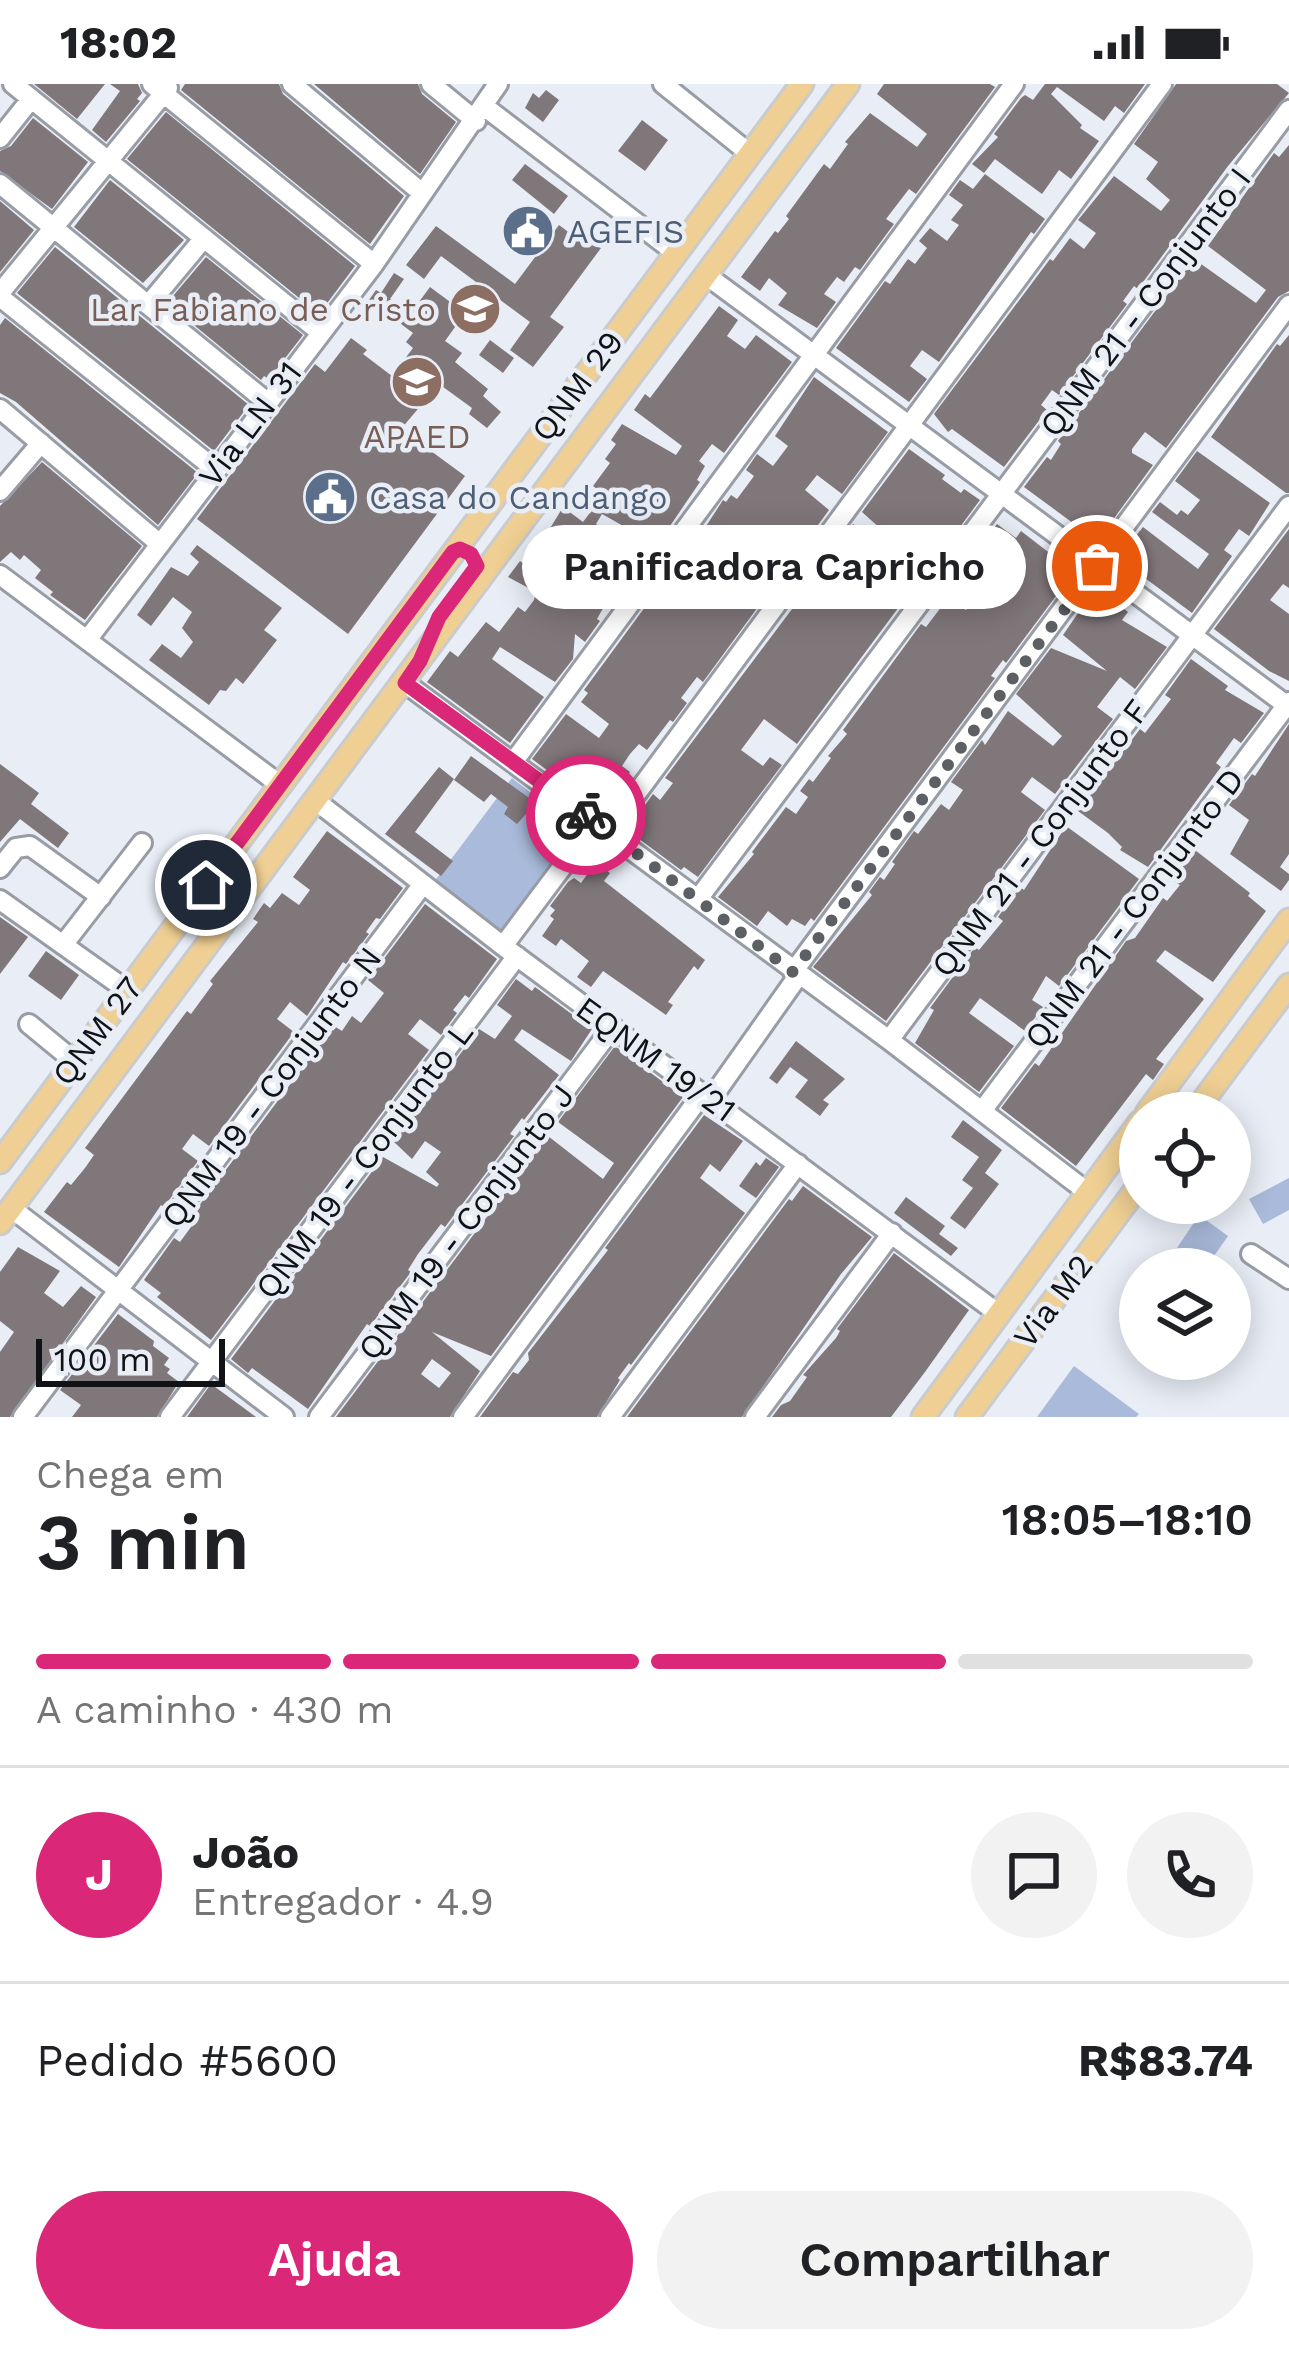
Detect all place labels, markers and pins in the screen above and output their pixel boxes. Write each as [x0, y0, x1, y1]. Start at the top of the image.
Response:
public building icon: AGEFIS [500, 203, 556, 259]
place label: AGEFIS [567, 212, 684, 251]
school or university icon: Lar Fabiano de Cristo [447, 281, 503, 337]
place label: Lar Fabiano de Cristo [90, 290, 436, 329]
school or university icon: APAED [389, 354, 445, 410]
place label: APAED [364, 417, 470, 456]
public building icon: Casa do Candango [302, 469, 358, 525]
place label: Casa do Candango [369, 478, 668, 517]
pin [1046, 515, 1148, 617]
callout: Panificadora Capricho [521, 524, 1025, 608]
pin [155, 834, 257, 936]

